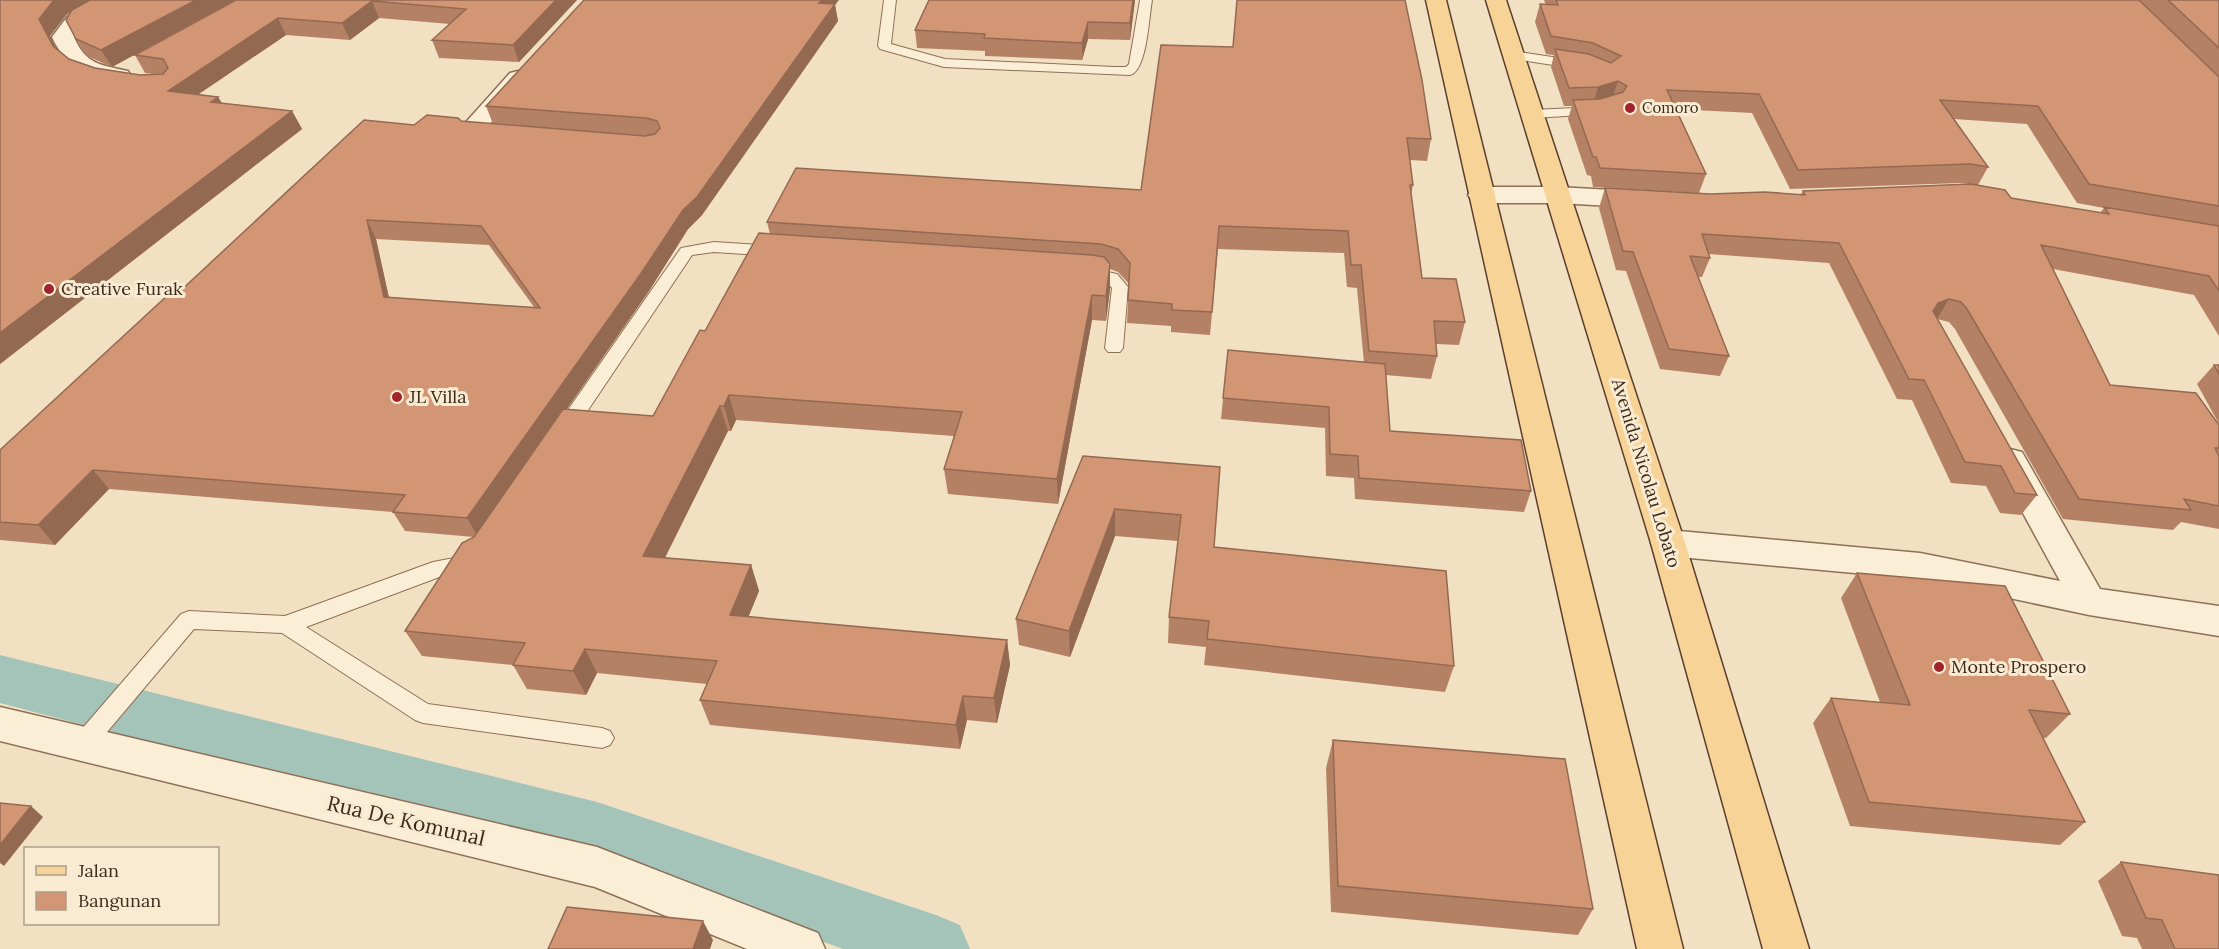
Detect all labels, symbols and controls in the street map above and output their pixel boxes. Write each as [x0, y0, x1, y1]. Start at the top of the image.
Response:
place label: Comoro [1642, 98, 1699, 117]
marker: Comoro [1623, 101, 1637, 115]
place label: Creative Furak [61, 277, 183, 300]
marker: Creative Furak [42, 282, 56, 296]
street label: Avenida Nicolau Lobato [1606, 374, 1686, 570]
place label: JL Villa [408, 385, 466, 408]
marker: JL Villa [390, 390, 404, 404]
place label: Monte Prospero [1951, 655, 2086, 678]
marker: Monte Prospero [1932, 660, 1946, 674]
street label: Rua De Komunal [324, 789, 488, 852]
legend [24, 847, 219, 925]
text: Jalan [77, 859, 119, 882]
text: Bangunan [78, 889, 161, 912]

